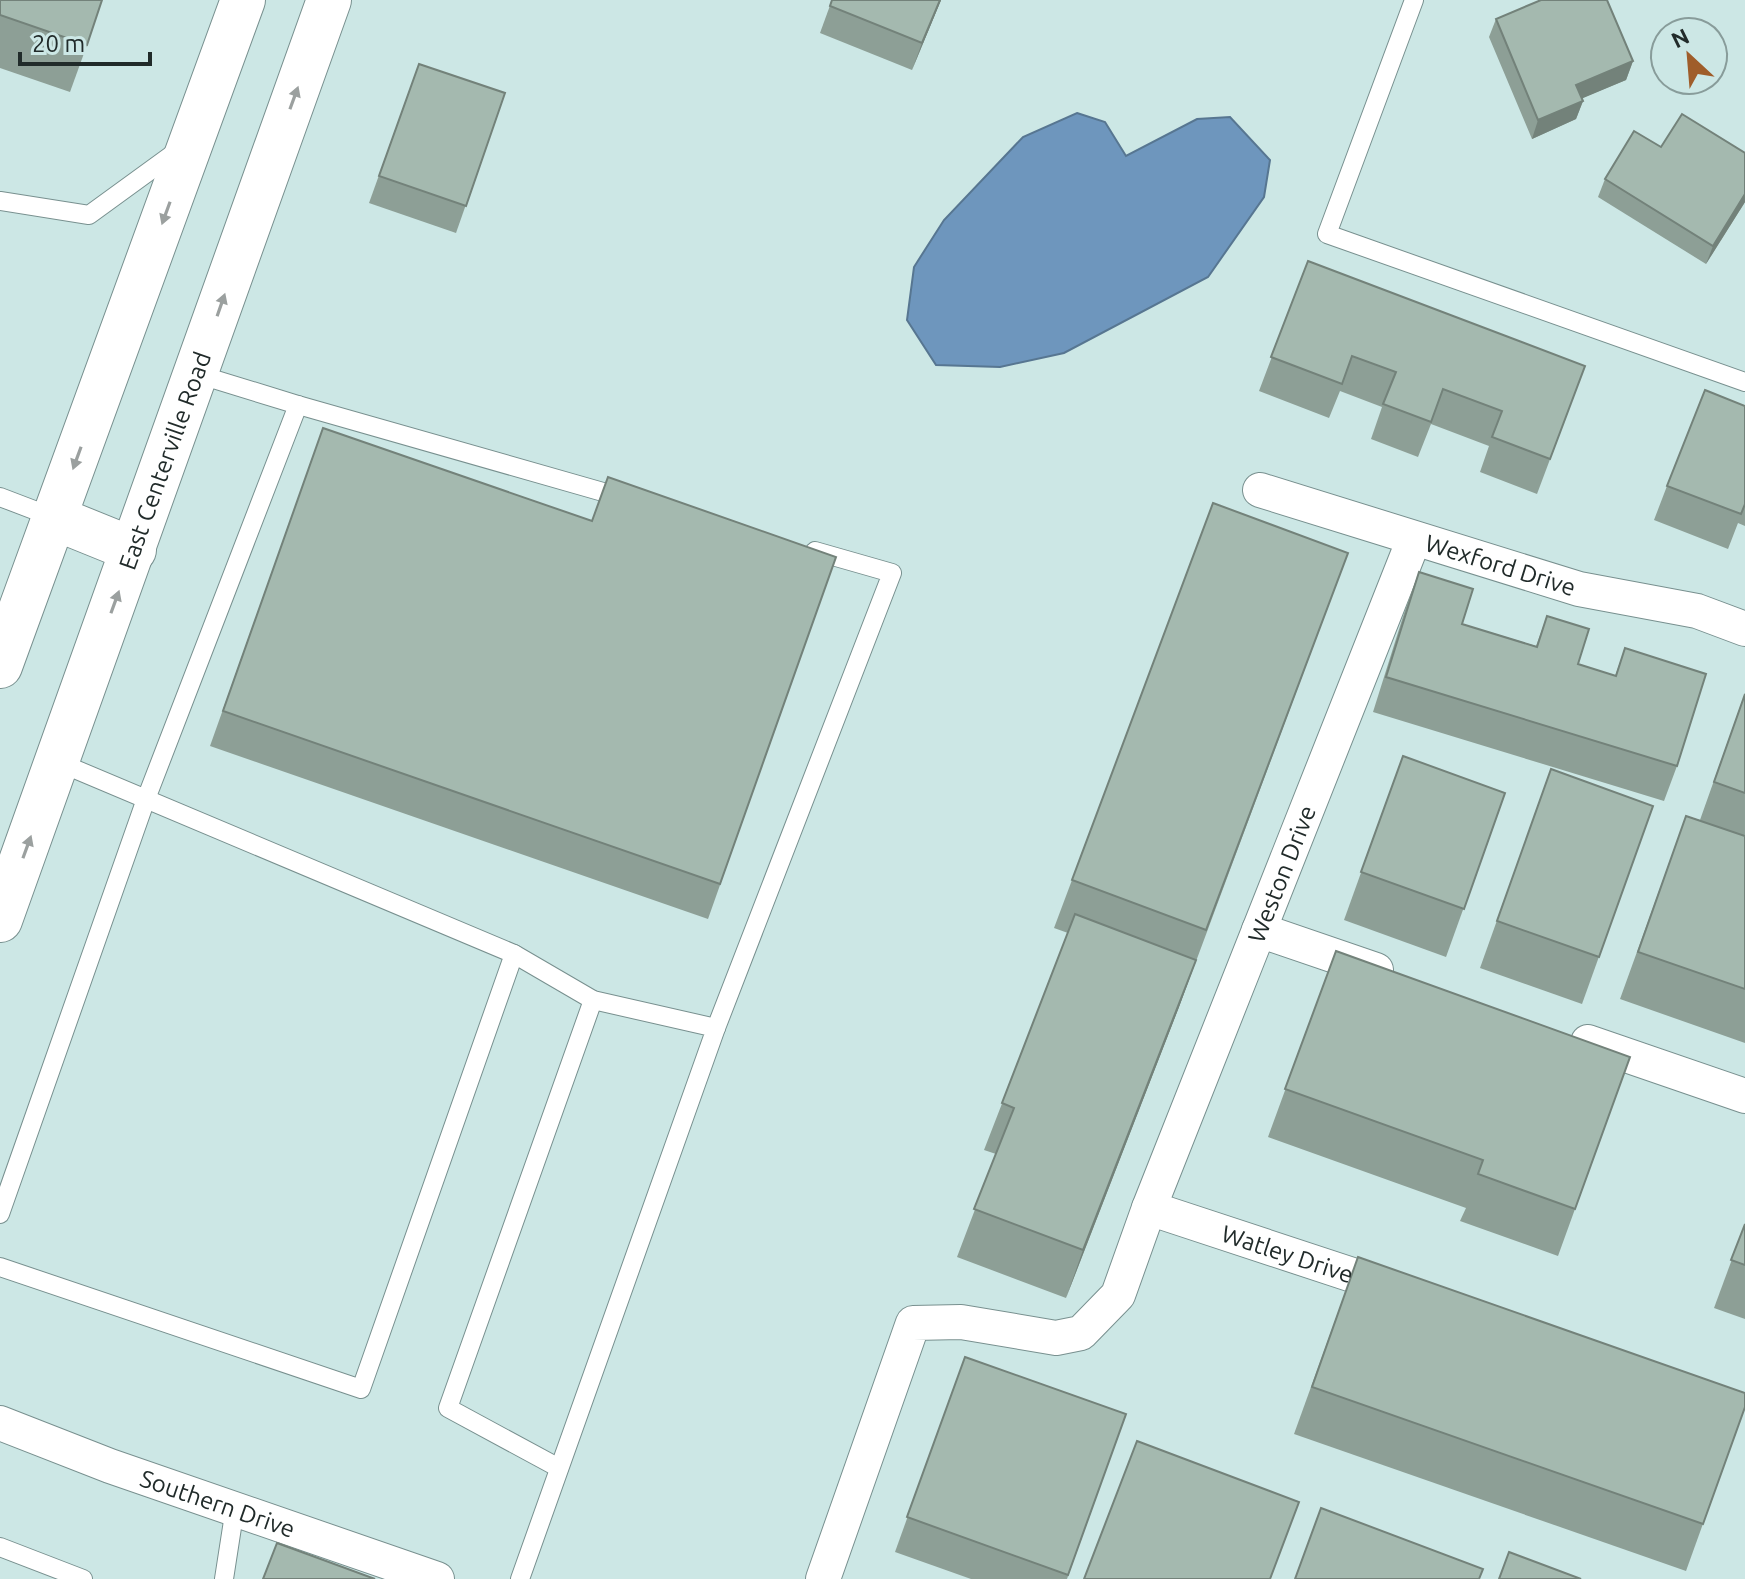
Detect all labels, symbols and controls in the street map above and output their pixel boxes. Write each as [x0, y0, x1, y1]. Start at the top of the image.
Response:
scale bar [20, 16, 150, 66]
north arrow [1649, 16, 1729, 96]
text: N [1667, 23, 1693, 52]
text: 20 m [32, 30, 85, 57]
one-way arrow [289, 86, 301, 110]
one-way arrow [159, 201, 172, 225]
one-way arrow [216, 293, 228, 317]
street label: East Centerville Road [113, 348, 216, 573]
one-way arrow [71, 446, 83, 470]
street label: Wexford Drive [1422, 529, 1579, 601]
one-way arrow [109, 590, 122, 614]
street label: Weston Drive [1242, 802, 1321, 946]
one-way arrow [21, 835, 34, 859]
street label: Watley Drive [1218, 1219, 1357, 1288]
street label: Southern Drive [137, 1464, 299, 1542]

